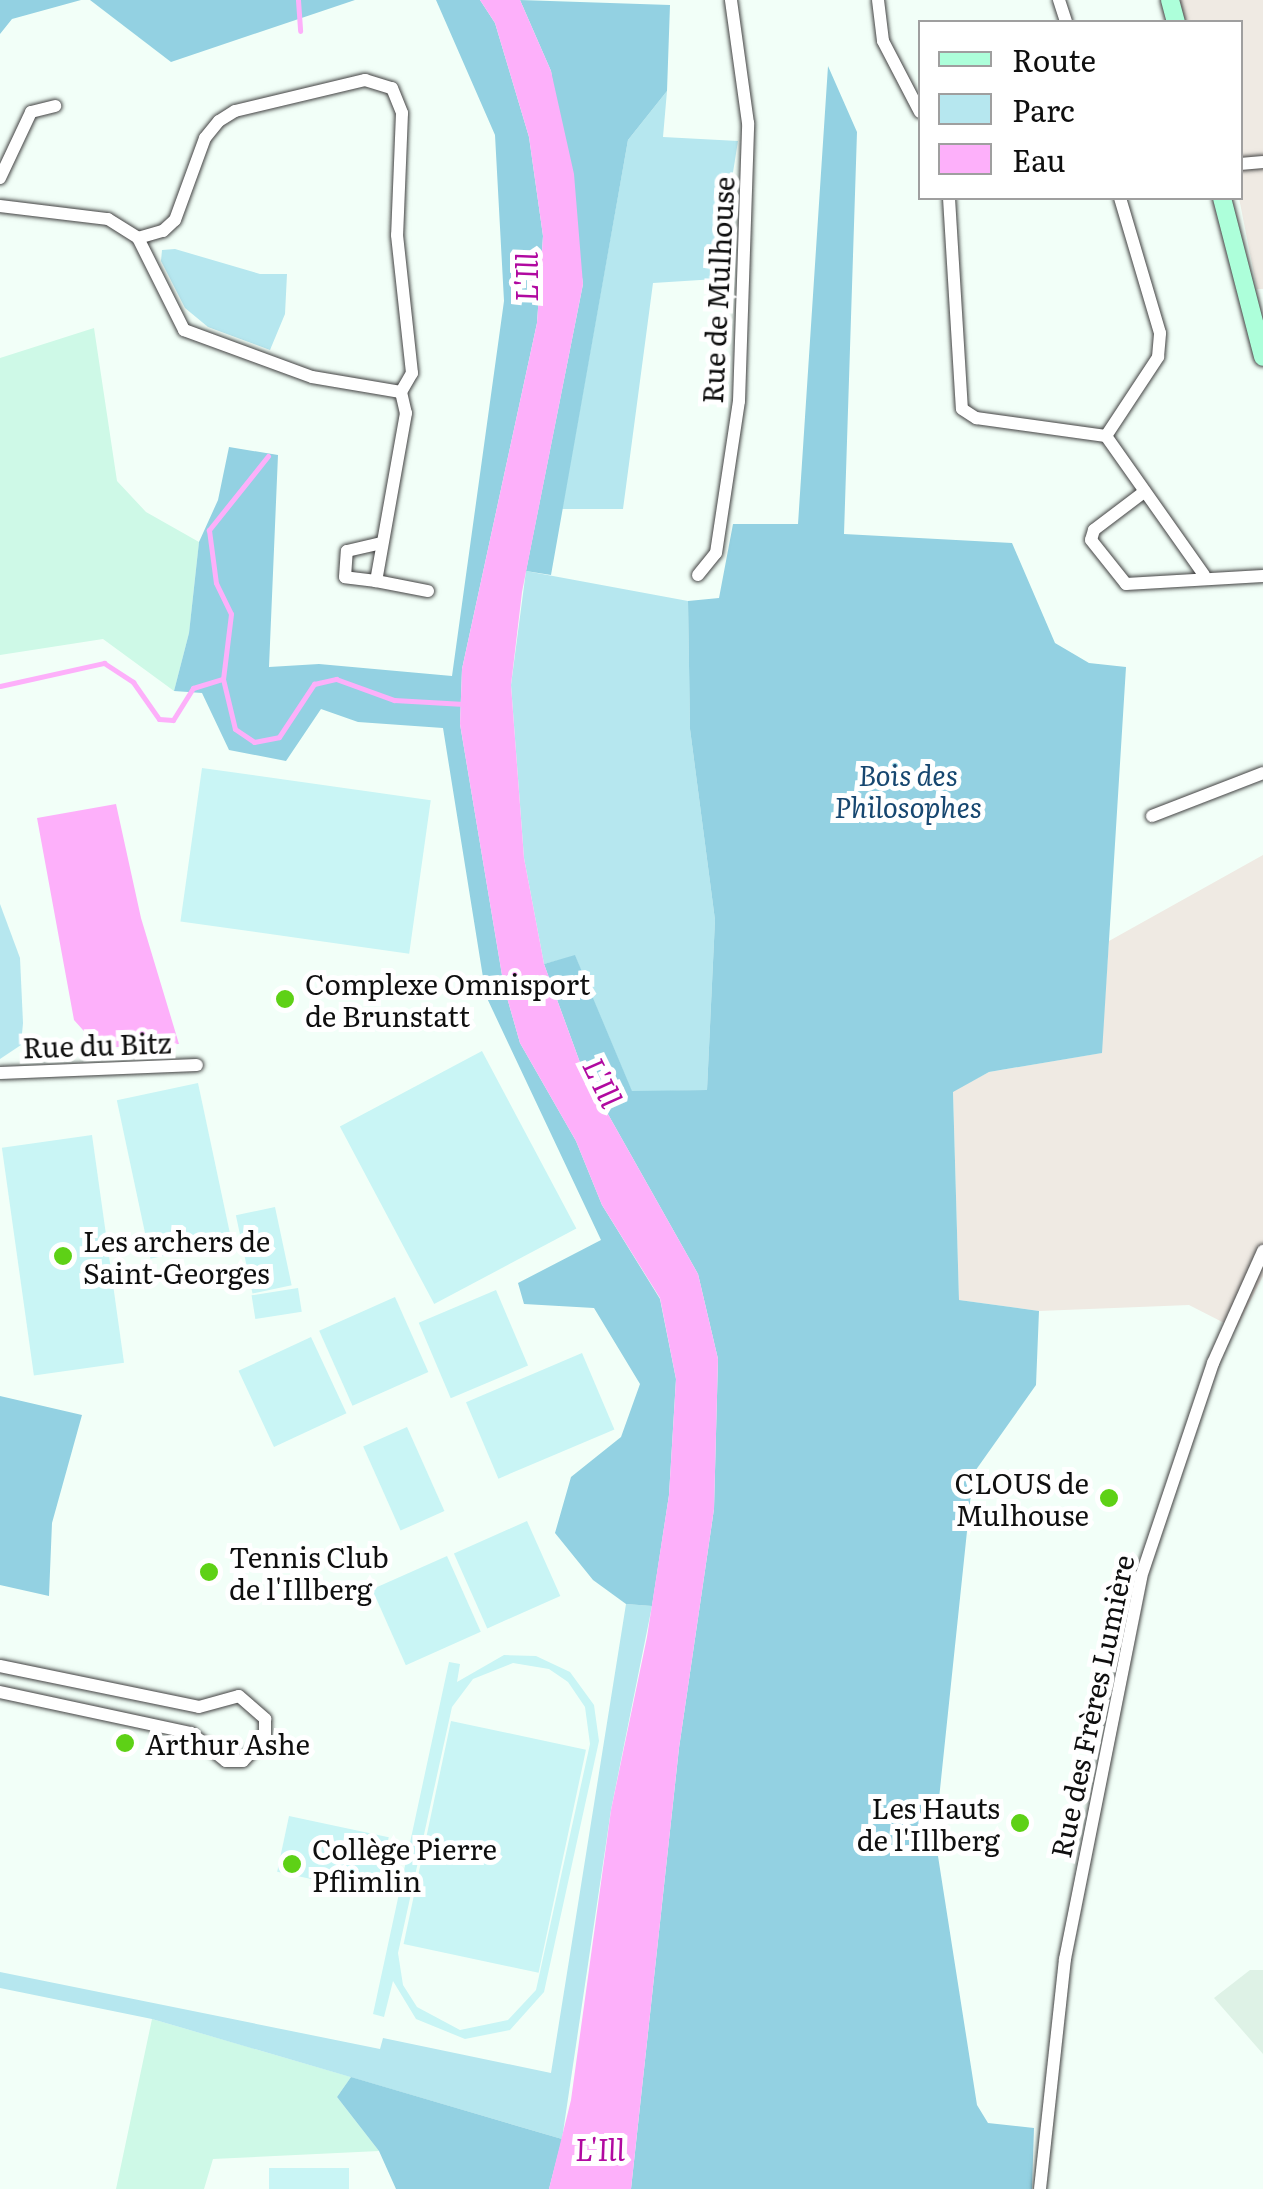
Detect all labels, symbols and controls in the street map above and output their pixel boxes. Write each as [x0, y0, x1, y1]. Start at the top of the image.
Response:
legend [918, 20, 1243, 200]
text: Route [1012, 37, 1096, 81]
text: Parc [1012, 87, 1075, 131]
text: Eau [1012, 137, 1066, 181]
street label: Rue de Mulhouse [694, 176, 740, 404]
water label: L'Ill [507, 252, 543, 302]
park label: Bois des Philosophes [834, 757, 982, 823]
place label: Complexe Omnisport de Brunstatt [305, 966, 590, 1032]
marker: Complexe Omnisport de Brunstatt [274, 988, 296, 1010]
street label: Rue du Bitz [22, 1025, 172, 1063]
water label: L'Ill [577, 1052, 631, 1112]
place label: Les archers de Saint-Georges [83, 1223, 270, 1289]
marker: Les archers de Saint-Georges [52, 1245, 74, 1267]
place label: CLOUS de Mulhouse [955, 1465, 1089, 1531]
marker: CLOUS de Mulhouse [1098, 1487, 1120, 1509]
place label: Tennis Club de l'Illberg [229, 1539, 389, 1605]
street label: Rue des Frères Lumière [1042, 1552, 1140, 1860]
marker: Tennis Club de l'Illberg [198, 1561, 220, 1583]
place label: Arthur Ashe [145, 1726, 310, 1760]
marker: Arthur Ashe [114, 1732, 136, 1754]
place label: Les Hauts de l'Illberg [857, 1790, 1000, 1856]
marker: Les Hauts de l'Illberg [1009, 1812, 1031, 1834]
place label: Collège Pierre Pflimlin [312, 1831, 497, 1897]
marker: Collège Pierre Pflimlin [281, 1853, 303, 1875]
water label: L'Ill [575, 2130, 625, 2166]

